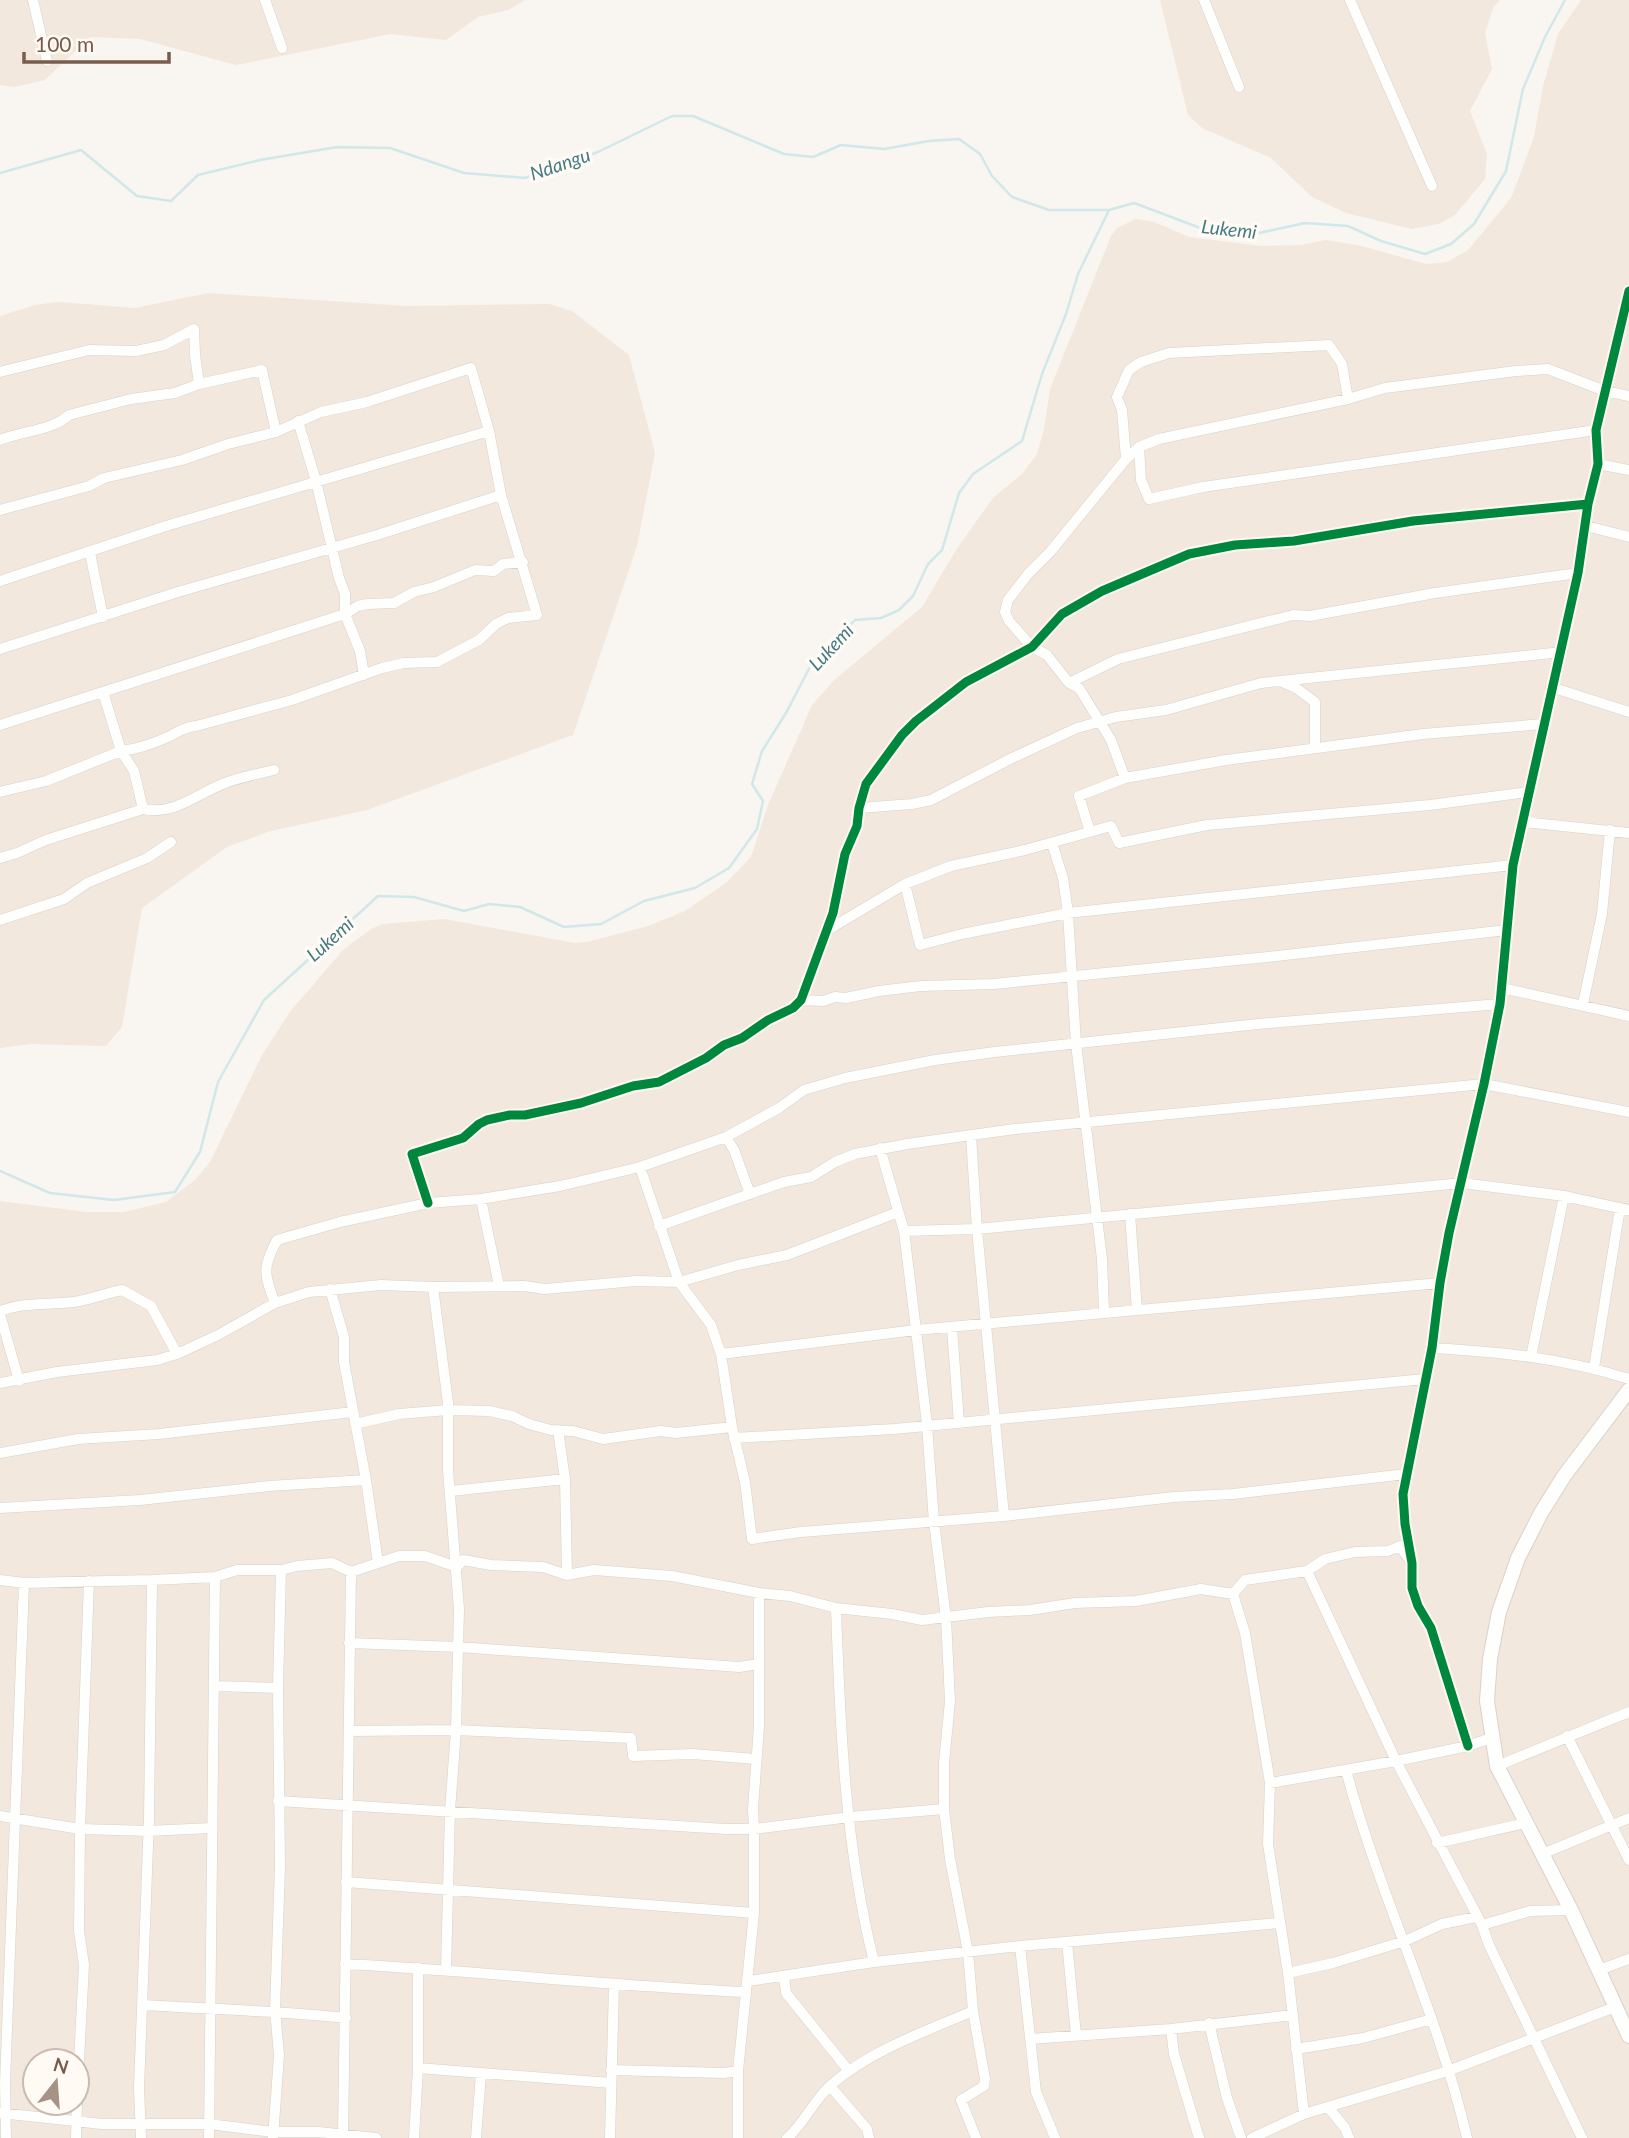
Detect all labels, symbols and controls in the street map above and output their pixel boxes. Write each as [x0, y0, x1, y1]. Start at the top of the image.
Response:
scale bar [24, 21, 170, 65]
text: 100 m [35, 31, 94, 56]
water label: Ndangu [527, 143, 593, 185]
water label: Lukemi [1200, 214, 1258, 243]
water label: Lukemi [803, 618, 858, 675]
water label: Lukemi [301, 911, 358, 966]
north arrow [21, 2047, 91, 2117]
text: N [51, 2052, 71, 2078]

